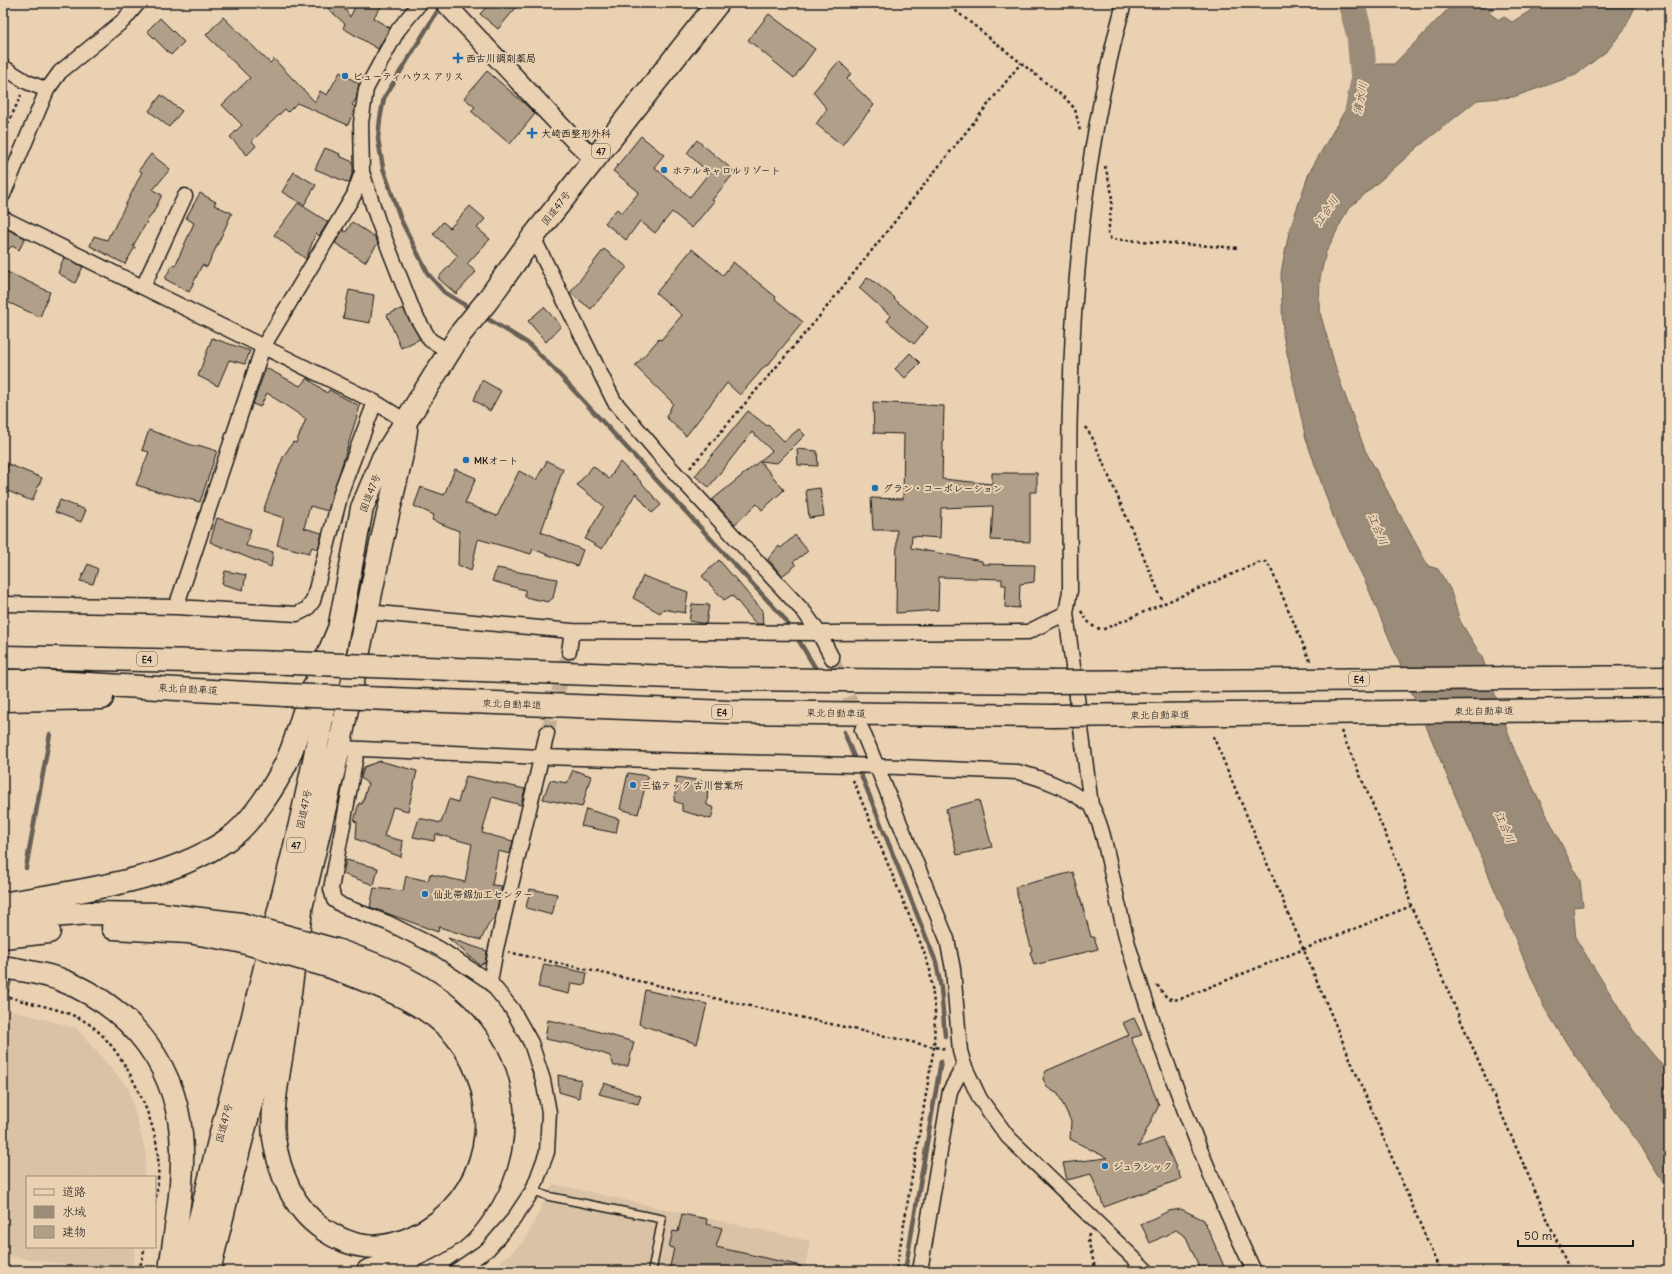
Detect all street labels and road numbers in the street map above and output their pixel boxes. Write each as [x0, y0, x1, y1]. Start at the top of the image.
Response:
road number: 47 [592, 144, 610, 158]
street label: 国道47号 [538, 188, 574, 228]
street label: 国道47号 [357, 472, 383, 514]
road number: E4 [137, 652, 157, 666]
road number: E4 [1349, 672, 1369, 686]
street label: 東北自動車道 [158, 681, 218, 697]
street label: 東北自動車道 [482, 696, 542, 712]
street label: 東北自動車道 [1454, 704, 1514, 718]
road number: E4 [712, 705, 732, 719]
street label: 東北自動車道 [806, 706, 866, 720]
street label: 東北自動車道 [1130, 708, 1190, 722]
street label: 国道47号 [293, 788, 315, 830]
road number: 47 [287, 838, 305, 852]
street label: 国道47号 [212, 1102, 236, 1144]

